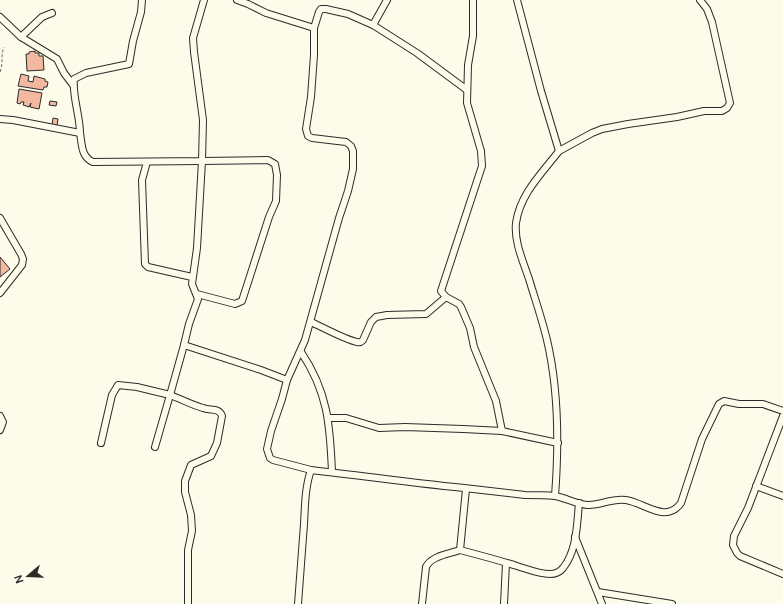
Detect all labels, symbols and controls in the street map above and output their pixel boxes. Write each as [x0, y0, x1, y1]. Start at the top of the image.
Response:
north arrow [8, 556, 48, 596]
text: N [11, 573, 26, 585]

